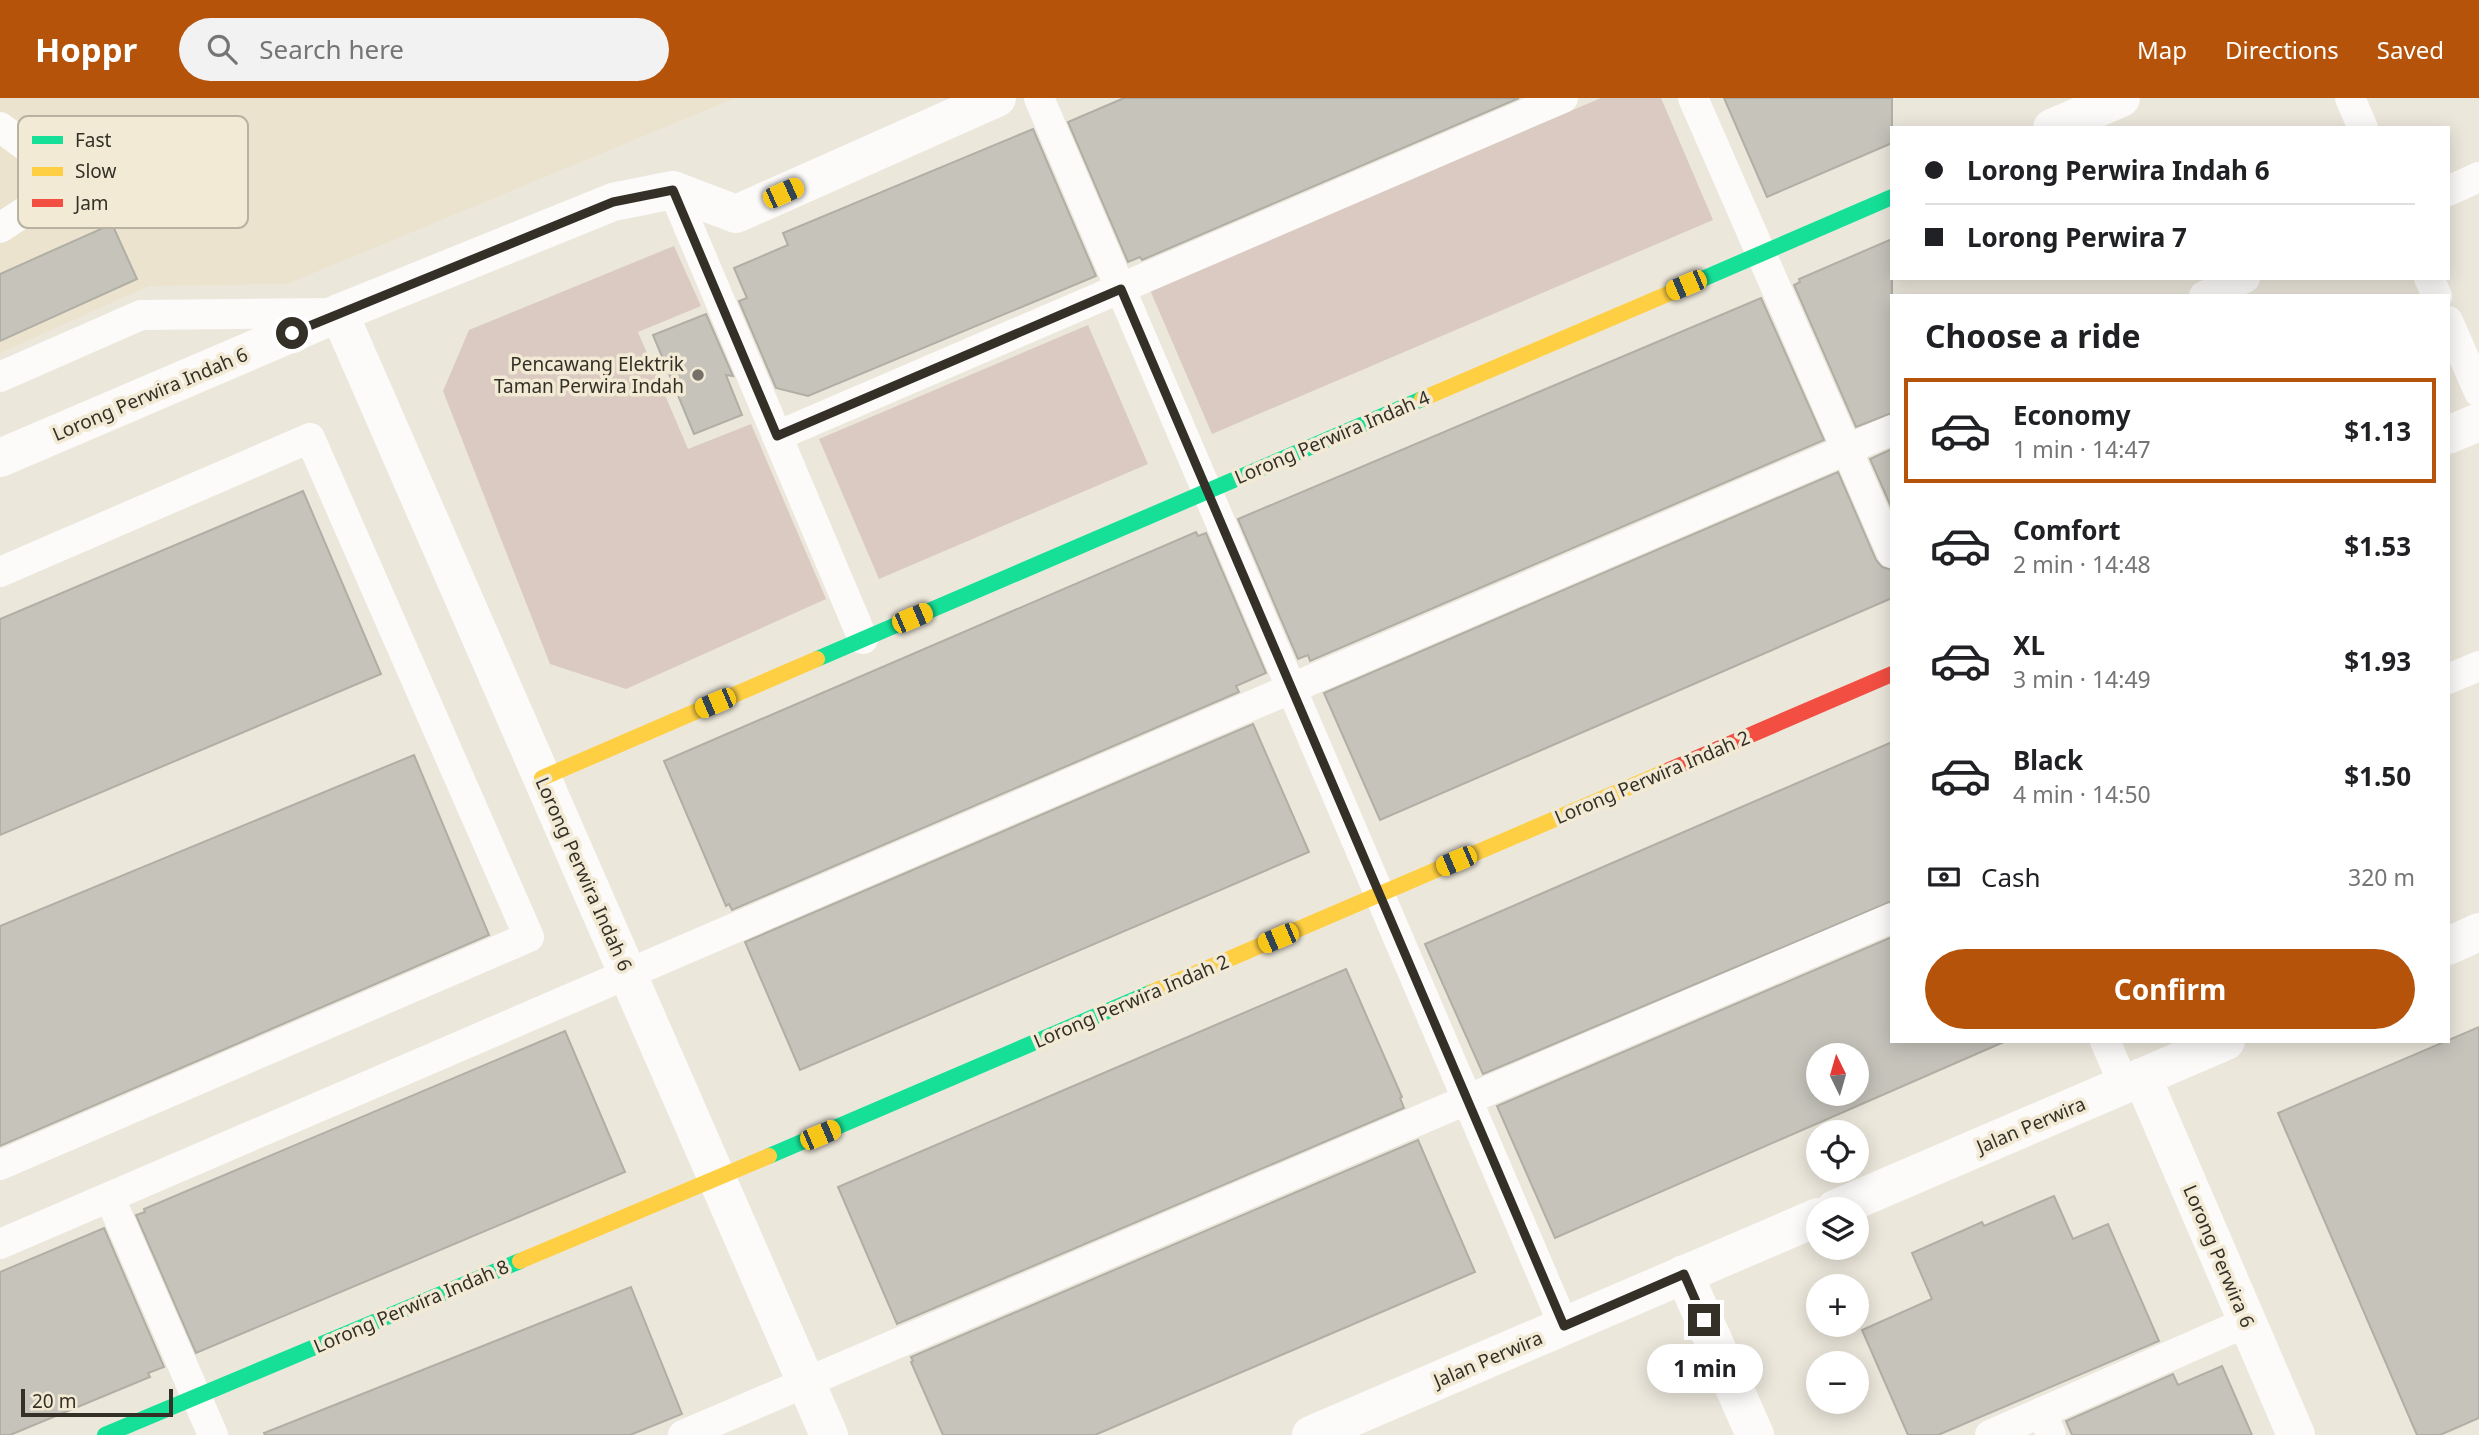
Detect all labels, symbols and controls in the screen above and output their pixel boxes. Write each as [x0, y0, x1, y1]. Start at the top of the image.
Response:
search box [179, 18, 669, 81]
text: Hoppr [35, 27, 137, 72]
icon: search [203, 30, 241, 68]
text: Search here [259, 31, 404, 67]
text: Map [2137, 33, 2187, 66]
text: Directions [2225, 33, 2339, 66]
text: Saved [2377, 33, 2444, 66]
legend [18, 116, 248, 228]
text: Fast [75, 127, 112, 153]
text: Lorong Perwira Indah 6 [1967, 152, 2270, 188]
text: Slow [75, 158, 116, 184]
car [760, 175, 807, 211]
text: Jam [73, 190, 109, 216]
text: Lorong Perwira 7 [1967, 219, 2187, 255]
car [1663, 267, 1710, 303]
text: Choose a ride [1925, 314, 2141, 357]
route start [276, 317, 308, 349]
street label: Lorong Perwira Indah 6 [48, 341, 252, 447]
place label: Pencawang Elektrik Taman Perwira Indah [494, 351, 684, 399]
marker: Pencawang Elektrik Taman Perwira Indah [690, 367, 706, 383]
street label: Lorong Perwira Indah 4 [1230, 384, 1434, 490]
text: Economy [2013, 397, 2131, 433]
icon: car [1929, 399, 1992, 462]
text: $1.13 [2344, 413, 2411, 449]
text: 1 min · 14:47 [2013, 433, 2151, 465]
text: Comfort [2013, 512, 2121, 548]
icon: car [1929, 514, 1992, 577]
text: $1.53 [2344, 528, 2411, 564]
text: 2 min · 14:48 [2013, 548, 2151, 580]
car [889, 600, 936, 636]
text: XL [2013, 627, 2045, 663]
icon: car [1929, 629, 1992, 692]
text: $1.93 [2344, 643, 2411, 679]
text: 3 min · 14:49 [2013, 663, 2151, 695]
car [692, 685, 739, 721]
street label: Lorong Perwira Indah 2 [1550, 724, 1754, 830]
text: Black [2013, 742, 2083, 778]
icon: car [1929, 744, 1992, 807]
text: $1.50 [2344, 758, 2411, 794]
street label: Lorong Perwira Indah 6 [529, 773, 639, 975]
text: 4 min · 14:50 [2013, 778, 2151, 810]
car [1433, 843, 1480, 879]
icon: cash [1925, 858, 1963, 896]
text: Cash [1981, 859, 2041, 895]
text: 320 m [2348, 861, 2415, 893]
car [1255, 920, 1302, 956]
street label: Lorong Perwira Indah 2 [1029, 948, 1233, 1054]
button: Confirm [1925, 949, 2415, 1029]
north arrow [1806, 1043, 1869, 1106]
map controls [1806, 1043, 1869, 1414]
street label: Jalan Perwira [1971, 1090, 2090, 1160]
car [797, 1117, 844, 1153]
button: locate [1806, 1120, 1869, 1183]
street label: Lorong Perwira 6 [2177, 1181, 2261, 1331]
button: layers [1806, 1197, 1869, 1260]
street label: Lorong Perwira Indah 8 [309, 1253, 513, 1359]
button: + [1806, 1274, 1869, 1337]
route end [1688, 1304, 1720, 1336]
street label: Jalan Perwira [1428, 1324, 1547, 1394]
callout: 1 min [1646, 1344, 1762, 1394]
button: − [1806, 1351, 1869, 1414]
text: 1 min [1673, 1352, 1737, 1384]
scale bar [21, 1386, 173, 1418]
text: 20 m [32, 1388, 76, 1414]

